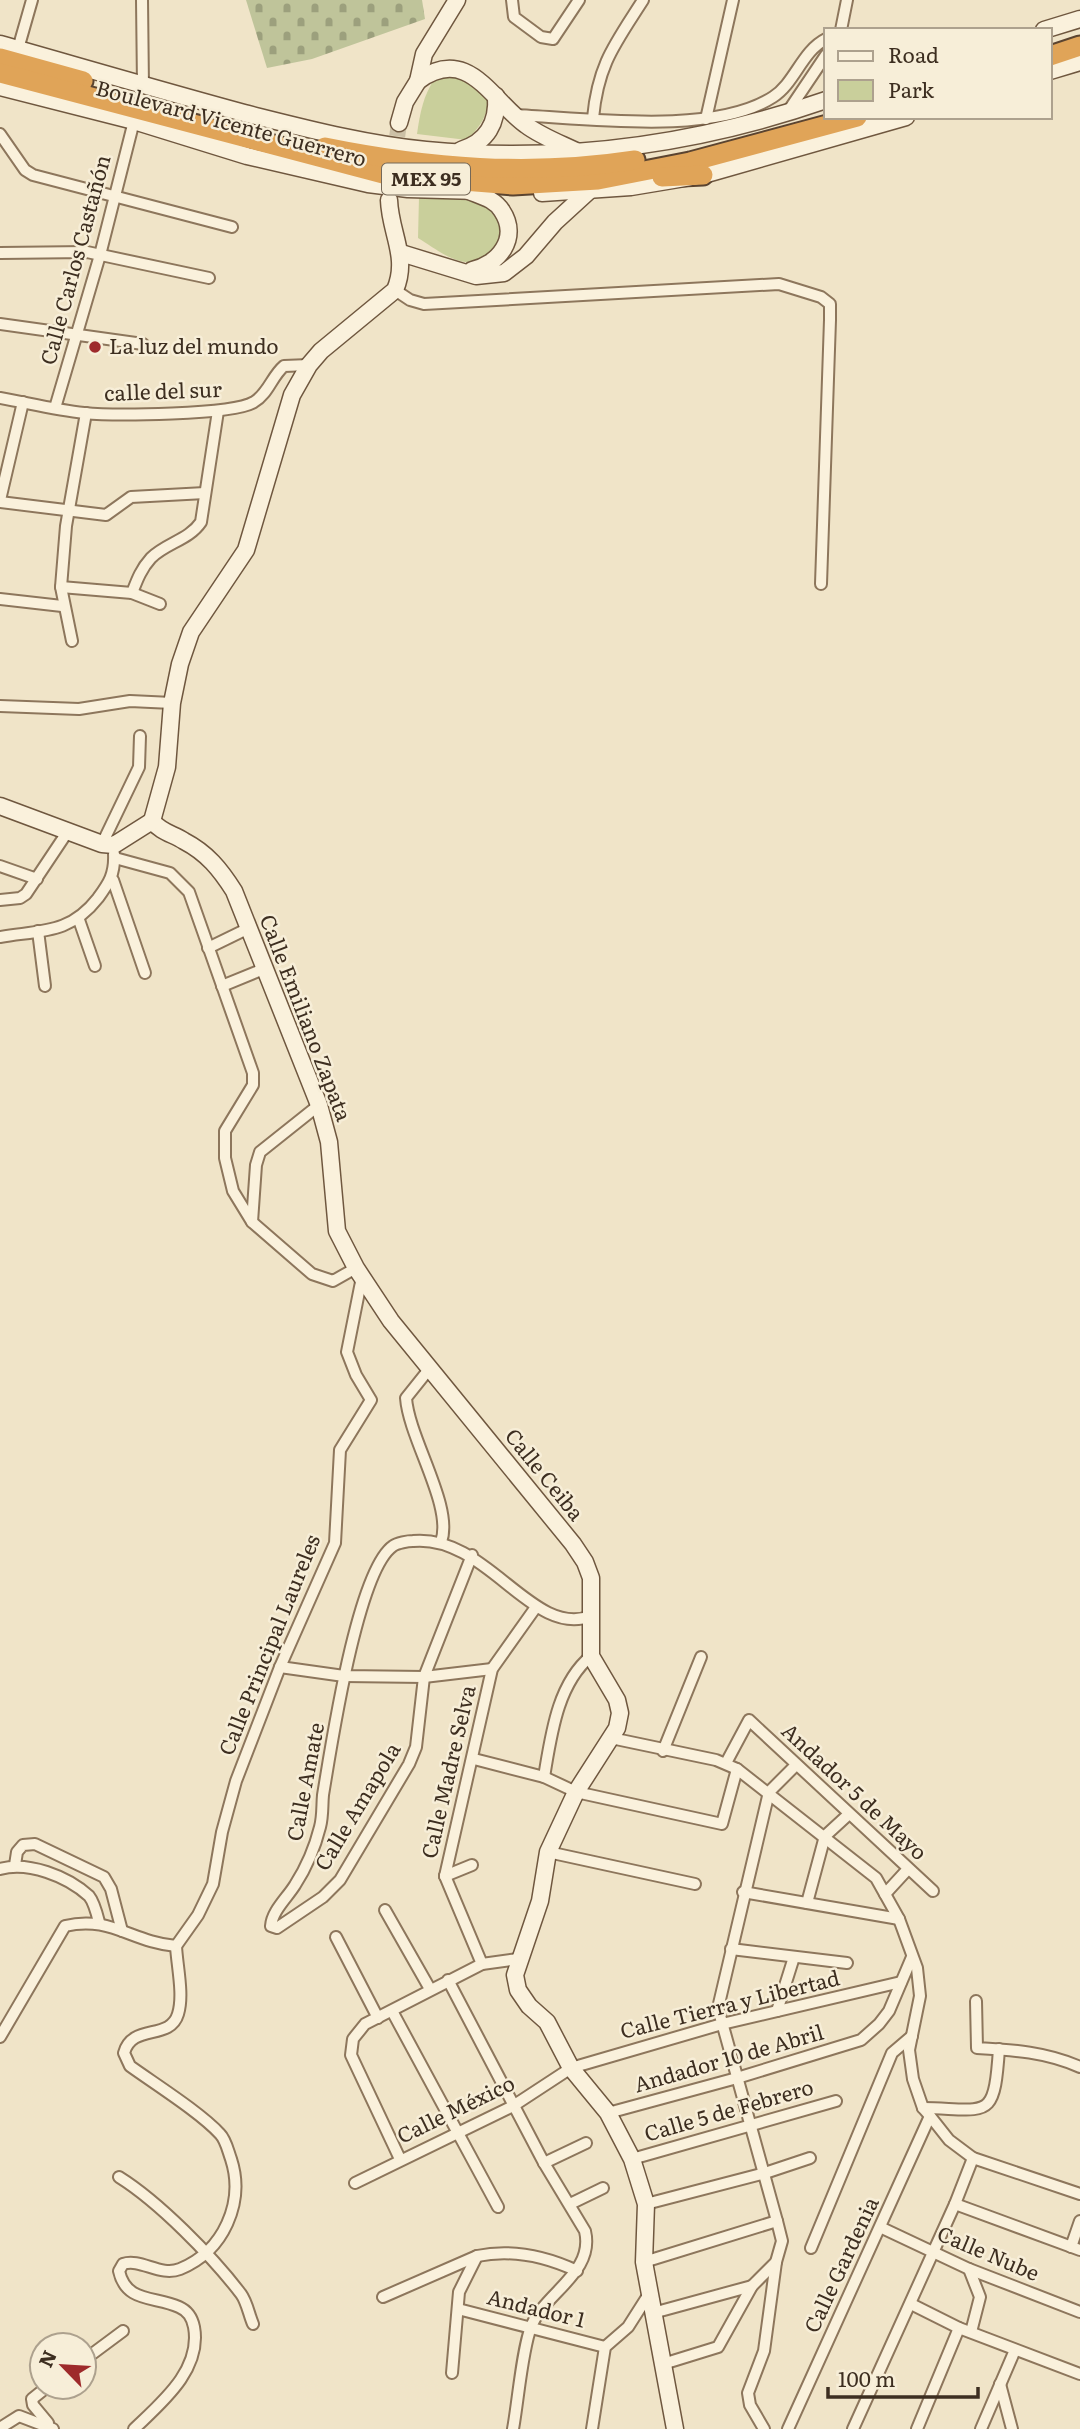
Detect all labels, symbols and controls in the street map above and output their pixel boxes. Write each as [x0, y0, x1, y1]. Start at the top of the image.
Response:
legend [824, 28, 1052, 119]
text: Road [888, 38, 939, 69]
street label: Boulevard Vicente Guerrero [93, 71, 370, 173]
text: Park [888, 73, 934, 104]
street label: Calle Carlos Castañón [31, 151, 117, 368]
road number: MEX 95 [382, 164, 470, 195]
place label: La luz del mundo [109, 329, 279, 360]
marker: La luz del mundo [87, 339, 103, 355]
street label: calle del sur [103, 372, 222, 407]
street label: Calle Emiliano Zapata [254, 909, 361, 1126]
street label: Calle Ceiba [499, 1421, 593, 1527]
street label: Calle Principal Laureles [209, 1529, 326, 1759]
street label: Calle Madre Selva [412, 1681, 482, 1861]
street label: Andador 5 de Mayo [776, 1714, 935, 1866]
street label: Calle Amate [277, 1720, 330, 1843]
street label: Calle Amapola [305, 1735, 407, 1876]
street label: Calle Tierra y Libertad [616, 1960, 842, 2045]
street label: Andador 10 de Abril [630, 2015, 827, 2098]
street label: Calle México [391, 2066, 519, 2150]
street label: Calle 5 de Febrero [640, 2070, 817, 2148]
street label: Calle Gardenia [795, 2190, 885, 2337]
street label: Calle Nube [933, 2216, 1045, 2287]
street label: Andador 1 [484, 2279, 589, 2334]
north arrow [28, 2331, 98, 2401]
text: N [31, 2345, 63, 2372]
scale bar [828, 2356, 978, 2400]
text: 100 m [838, 2362, 895, 2393]

